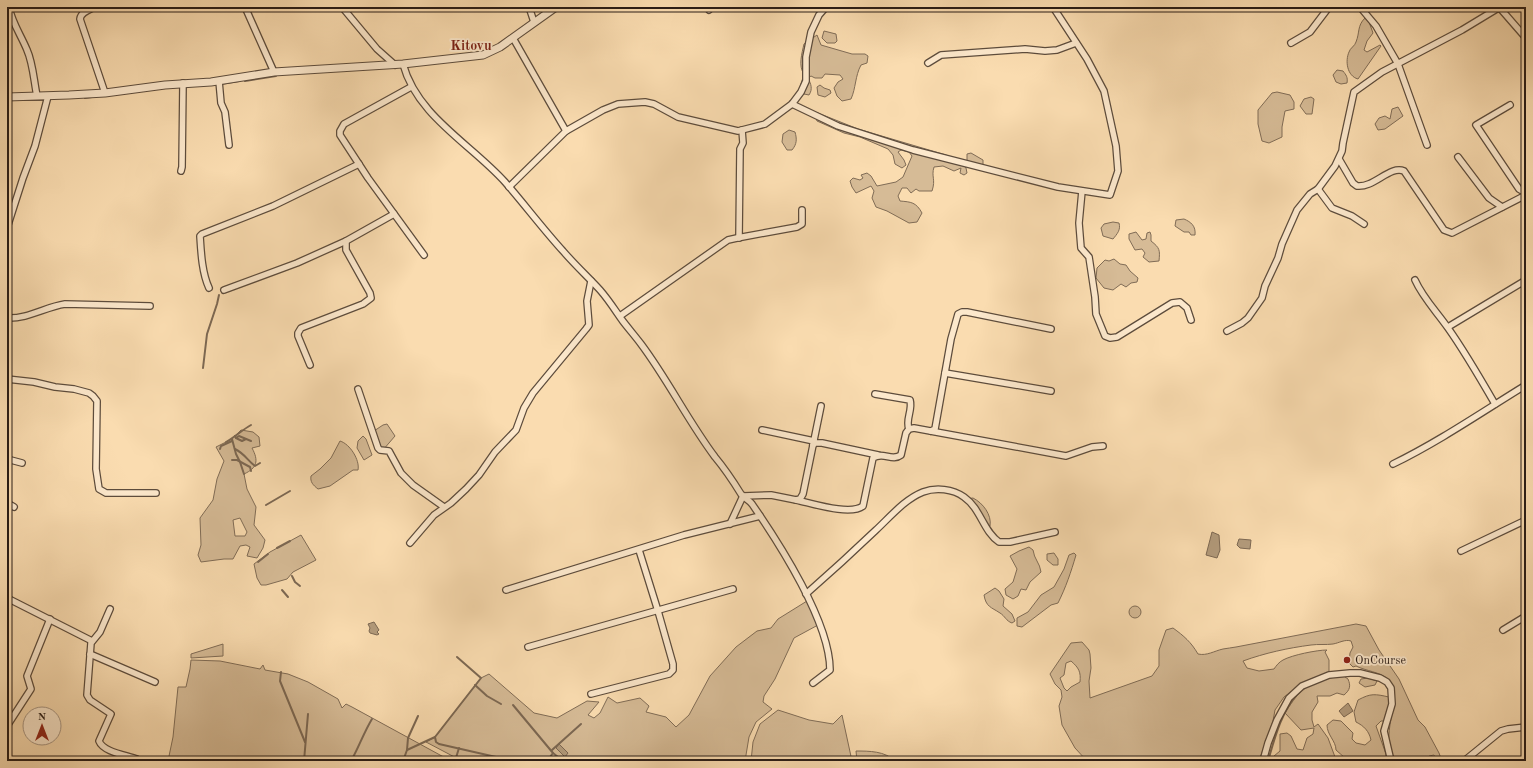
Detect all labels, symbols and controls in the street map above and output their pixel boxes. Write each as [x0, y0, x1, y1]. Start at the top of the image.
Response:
district label: Kitovu [450, 39, 492, 53]
marker: OnCourse [1342, 655, 1352, 665]
place label: OnCourse [1355, 655, 1406, 667]
north arrow [22, 706, 62, 746]
text: N [38, 712, 47, 723]

